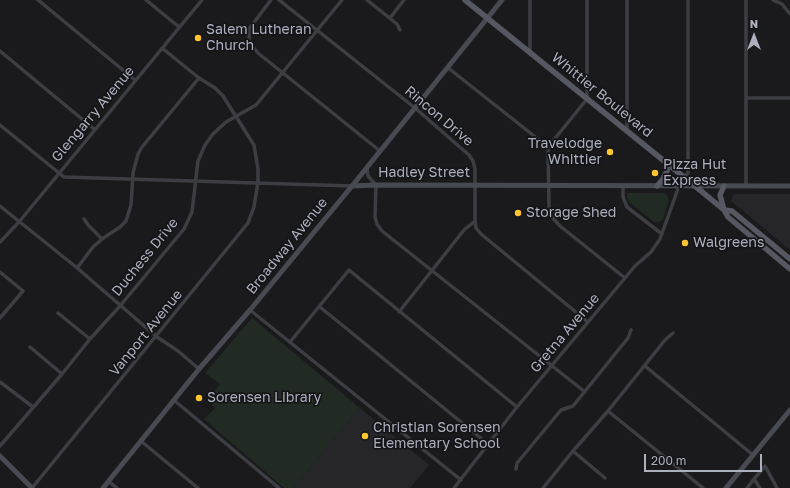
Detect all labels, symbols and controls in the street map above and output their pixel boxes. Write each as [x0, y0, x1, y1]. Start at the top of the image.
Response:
north arrow [734, 16, 774, 56]
text: N [750, 17, 758, 30]
place label: Salem Lutheran Church [206, 22, 312, 54]
marker: Salem Lutheran Church [193, 33, 203, 43]
street label: Whittier Boulevard [548, 49, 656, 141]
street label: Glengarry Avenue [48, 63, 138, 165]
street label: Rincon Drive [401, 82, 477, 150]
place label: Travelodge Whittier [528, 136, 602, 168]
marker: Travelodge Whittier [605, 147, 615, 157]
place label: Pizza Hut Express [663, 157, 726, 190]
street label: Hadley Street [378, 165, 470, 181]
marker: Pizza Hut Express [650, 168, 660, 178]
street label: Broadway Avenue [243, 194, 331, 298]
place label: Storage Shed [526, 205, 616, 221]
marker: Storage Shed [513, 208, 523, 218]
street label: Duchess Drive [108, 215, 182, 299]
place label: Walgreens [693, 235, 764, 251]
marker: Walgreens [680, 238, 690, 248]
street label: Vanport Avenue [106, 286, 186, 380]
street label: Gretna Avenue [527, 290, 603, 376]
place label: Sorensen Library [207, 390, 321, 406]
marker: Sorensen Library [194, 393, 204, 403]
place label: Christian Sorensen Elementary School [373, 420, 501, 452]
marker: Christian Sorensen Elementary School [360, 431, 370, 441]
scale bar [646, 446, 764, 472]
text: 200 m [651, 453, 686, 468]

